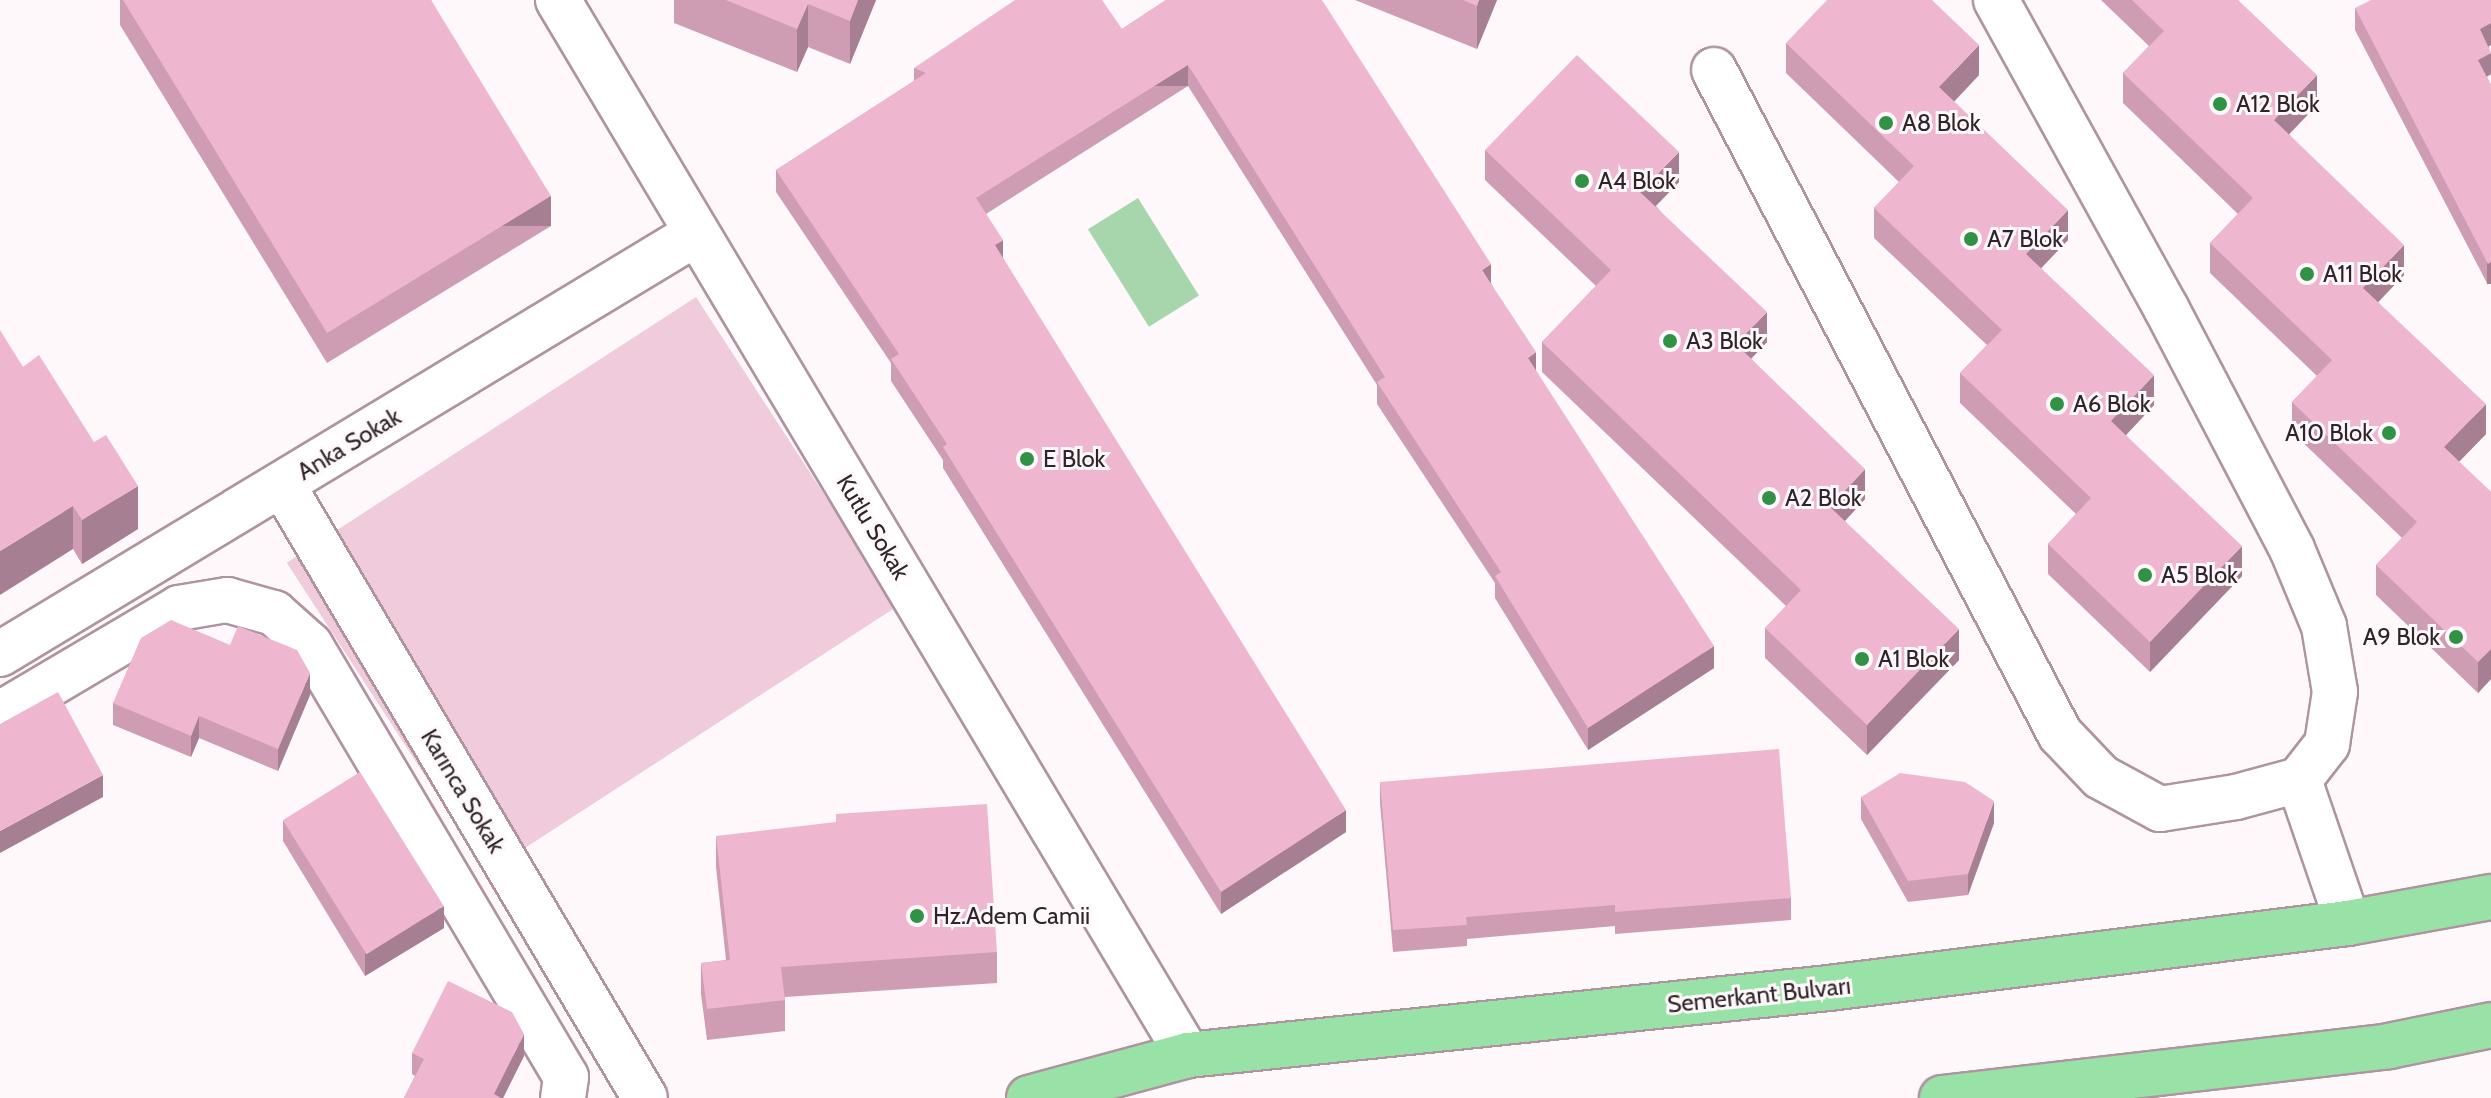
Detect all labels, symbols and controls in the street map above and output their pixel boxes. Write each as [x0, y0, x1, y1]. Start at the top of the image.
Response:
place label: A12 Blok [2236, 90, 2320, 118]
marker: A12 Blok [2211, 95, 2229, 113]
place label: A8 Blok [1902, 109, 1980, 137]
marker: A8 Blok [1877, 114, 1895, 132]
place label: A4 Blok [1598, 167, 1676, 195]
marker: A4 Blok [1573, 172, 1591, 190]
place label: A7 Blok [1987, 225, 2063, 253]
marker: A7 Blok [1962, 230, 1980, 248]
place label: A11 Blok [2323, 260, 2402, 288]
marker: A11 Blok [2298, 265, 2316, 283]
place label: A3 Blok [1686, 327, 1763, 355]
marker: A3 Blok [1661, 332, 1679, 350]
place label: A6 Blok [2073, 390, 2150, 418]
marker: A6 Blok [2048, 395, 2066, 413]
street label: Anka Sokak [292, 402, 406, 486]
place label: A10 Blok [2285, 419, 2373, 447]
marker: A10 Blok [2380, 424, 2398, 442]
place label: E Blok [1043, 445, 1105, 473]
marker: E Blok [1018, 450, 1036, 468]
street label: Kutlu Sokak [830, 469, 916, 585]
place label: A2 Blok [1785, 484, 1861, 512]
marker: A2 Blok [1760, 489, 1778, 507]
place label: A5 Blok [2161, 561, 2238, 589]
marker: A5 Blok [2136, 566, 2154, 584]
place label: A9 Blok [2363, 623, 2440, 651]
marker: A9 Blok [2447, 628, 2465, 646]
place label: A1 Blok [1878, 645, 1949, 673]
marker: A1 Blok [1853, 650, 1871, 668]
street label: Karınca Sokak [415, 724, 511, 858]
place label: Hz.Adem Camii [933, 902, 1090, 930]
marker: Hz.Adem Camii [908, 907, 926, 925]
street label: Semerkant Bulvarı [1666, 971, 1852, 1019]

